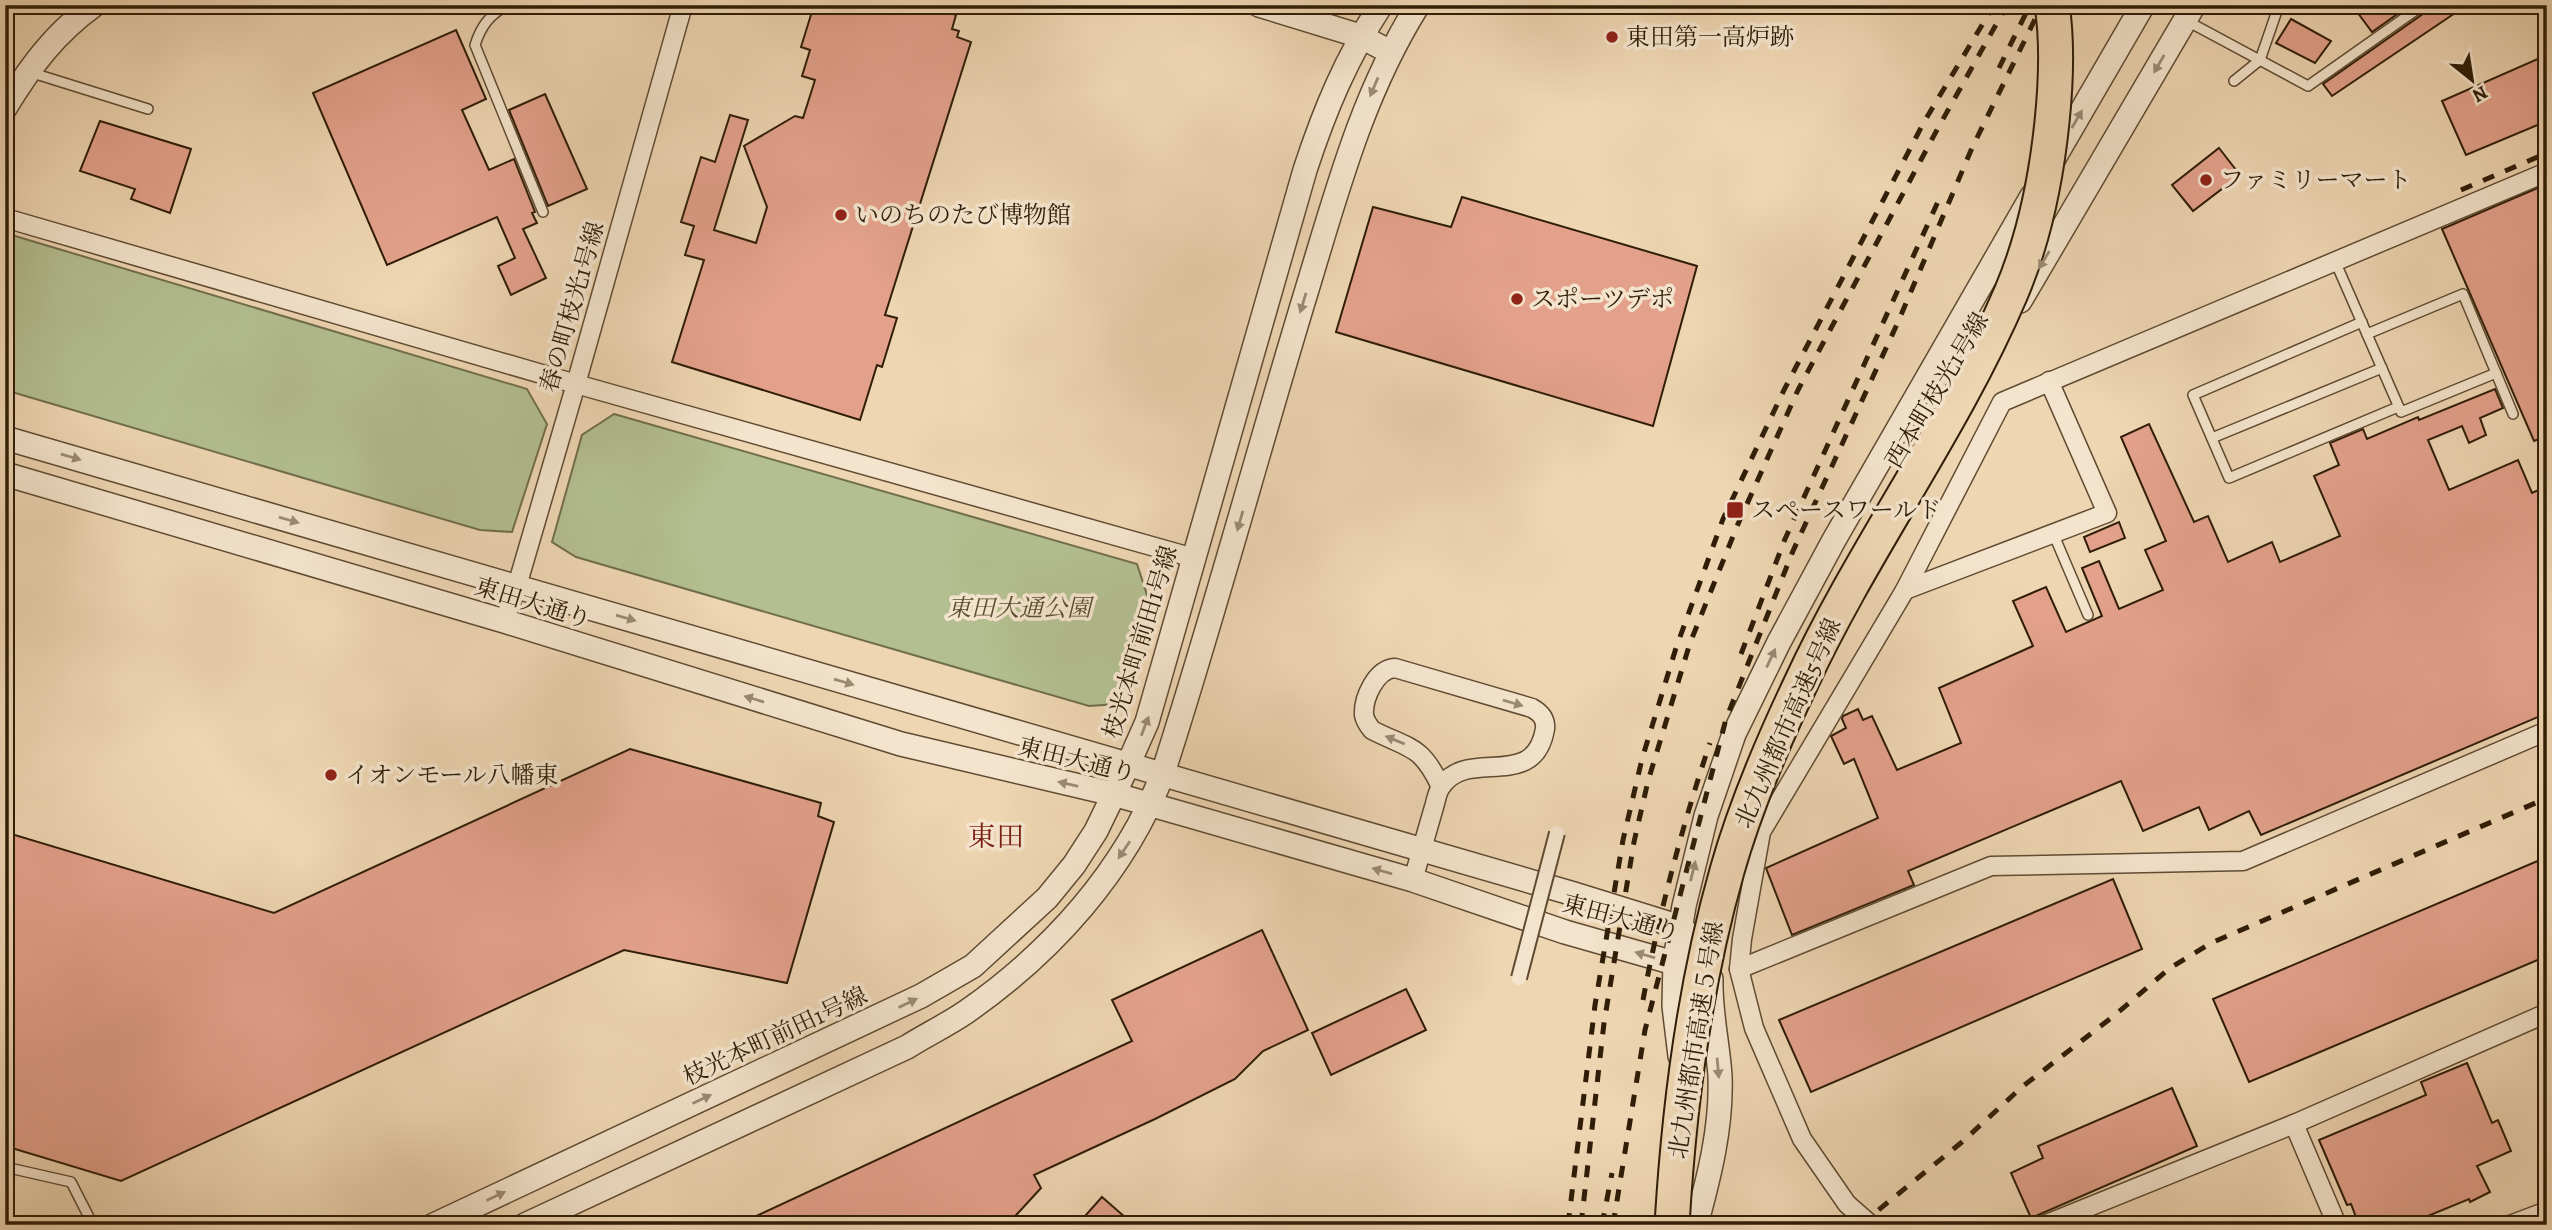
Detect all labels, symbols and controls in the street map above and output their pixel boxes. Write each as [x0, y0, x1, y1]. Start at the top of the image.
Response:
place label: 東田第一高炉跡 [1626, 21, 1794, 53]
marker: 東田第一高炉跡 [1604, 29, 1620, 45]
north arrow [2436, 46, 2506, 116]
one-way arrow [2153, 55, 2165, 74]
one-way arrow [1368, 77, 1380, 97]
text: N [2467, 79, 2492, 109]
one-way arrow [2071, 110, 2083, 129]
place label: ファミリーマート [2220, 164, 2412, 196]
marker: ファミリーマート [2198, 172, 2214, 188]
place label: いのちのたび博物館 [855, 199, 1071, 231]
marker: いのちのたび博物館 [833, 207, 849, 223]
street label: 春の町枝光1号線 [532, 218, 612, 396]
one-way arrow [2038, 251, 2051, 270]
place label: スポーツデポ [1531, 283, 1674, 315]
marker: スポーツデポ [1509, 291, 1525, 307]
one-way arrow [1298, 293, 1308, 314]
street label: 西本町枝光1号線 [1878, 306, 1996, 474]
one-way arrow [61, 453, 82, 463]
place label: スペースワールド [1751, 494, 1941, 526]
marker: スペースワールド [1725, 500, 1745, 520]
one-way arrow [1234, 511, 1245, 533]
one-way arrow [279, 516, 300, 526]
street label: 枝光本町前田1号線 [1095, 542, 1185, 742]
street label: 東田大通り [471, 570, 595, 636]
park label: 東田大通公園 [947, 592, 1095, 624]
one-way arrow [615, 613, 636, 623]
street label: 北九州都市高速5号線 [1727, 613, 1849, 833]
one-way arrow [1765, 648, 1777, 668]
one-way arrow [834, 677, 855, 687]
one-way arrow [743, 693, 764, 703]
one-way arrow [1503, 698, 1524, 708]
one-way arrow [1139, 715, 1150, 736]
street label: 東田大通り [1015, 730, 1139, 790]
one-way arrow [1384, 734, 1405, 745]
place label: イオンモール八幡東 [345, 759, 559, 791]
marker: イオンモール八幡東 [323, 767, 339, 783]
one-way arrow [1057, 778, 1079, 789]
district label: 東田 [968, 818, 1024, 856]
one-way arrow [1117, 841, 1131, 859]
one-way arrow [1688, 860, 1699, 882]
one-way arrow [1371, 866, 1392, 876]
street label: 東田大通り [1559, 887, 1683, 949]
street label: 北九州都市高速５号線 [1661, 919, 1731, 1161]
one-way arrow [1634, 949, 1655, 959]
street label: 枝光本町前田1号線 [678, 979, 872, 1093]
one-way arrow [898, 997, 918, 1009]
one-way arrow [1713, 1058, 1724, 1080]
one-way arrow [692, 1093, 712, 1105]
one-way arrow [486, 1190, 506, 1201]

